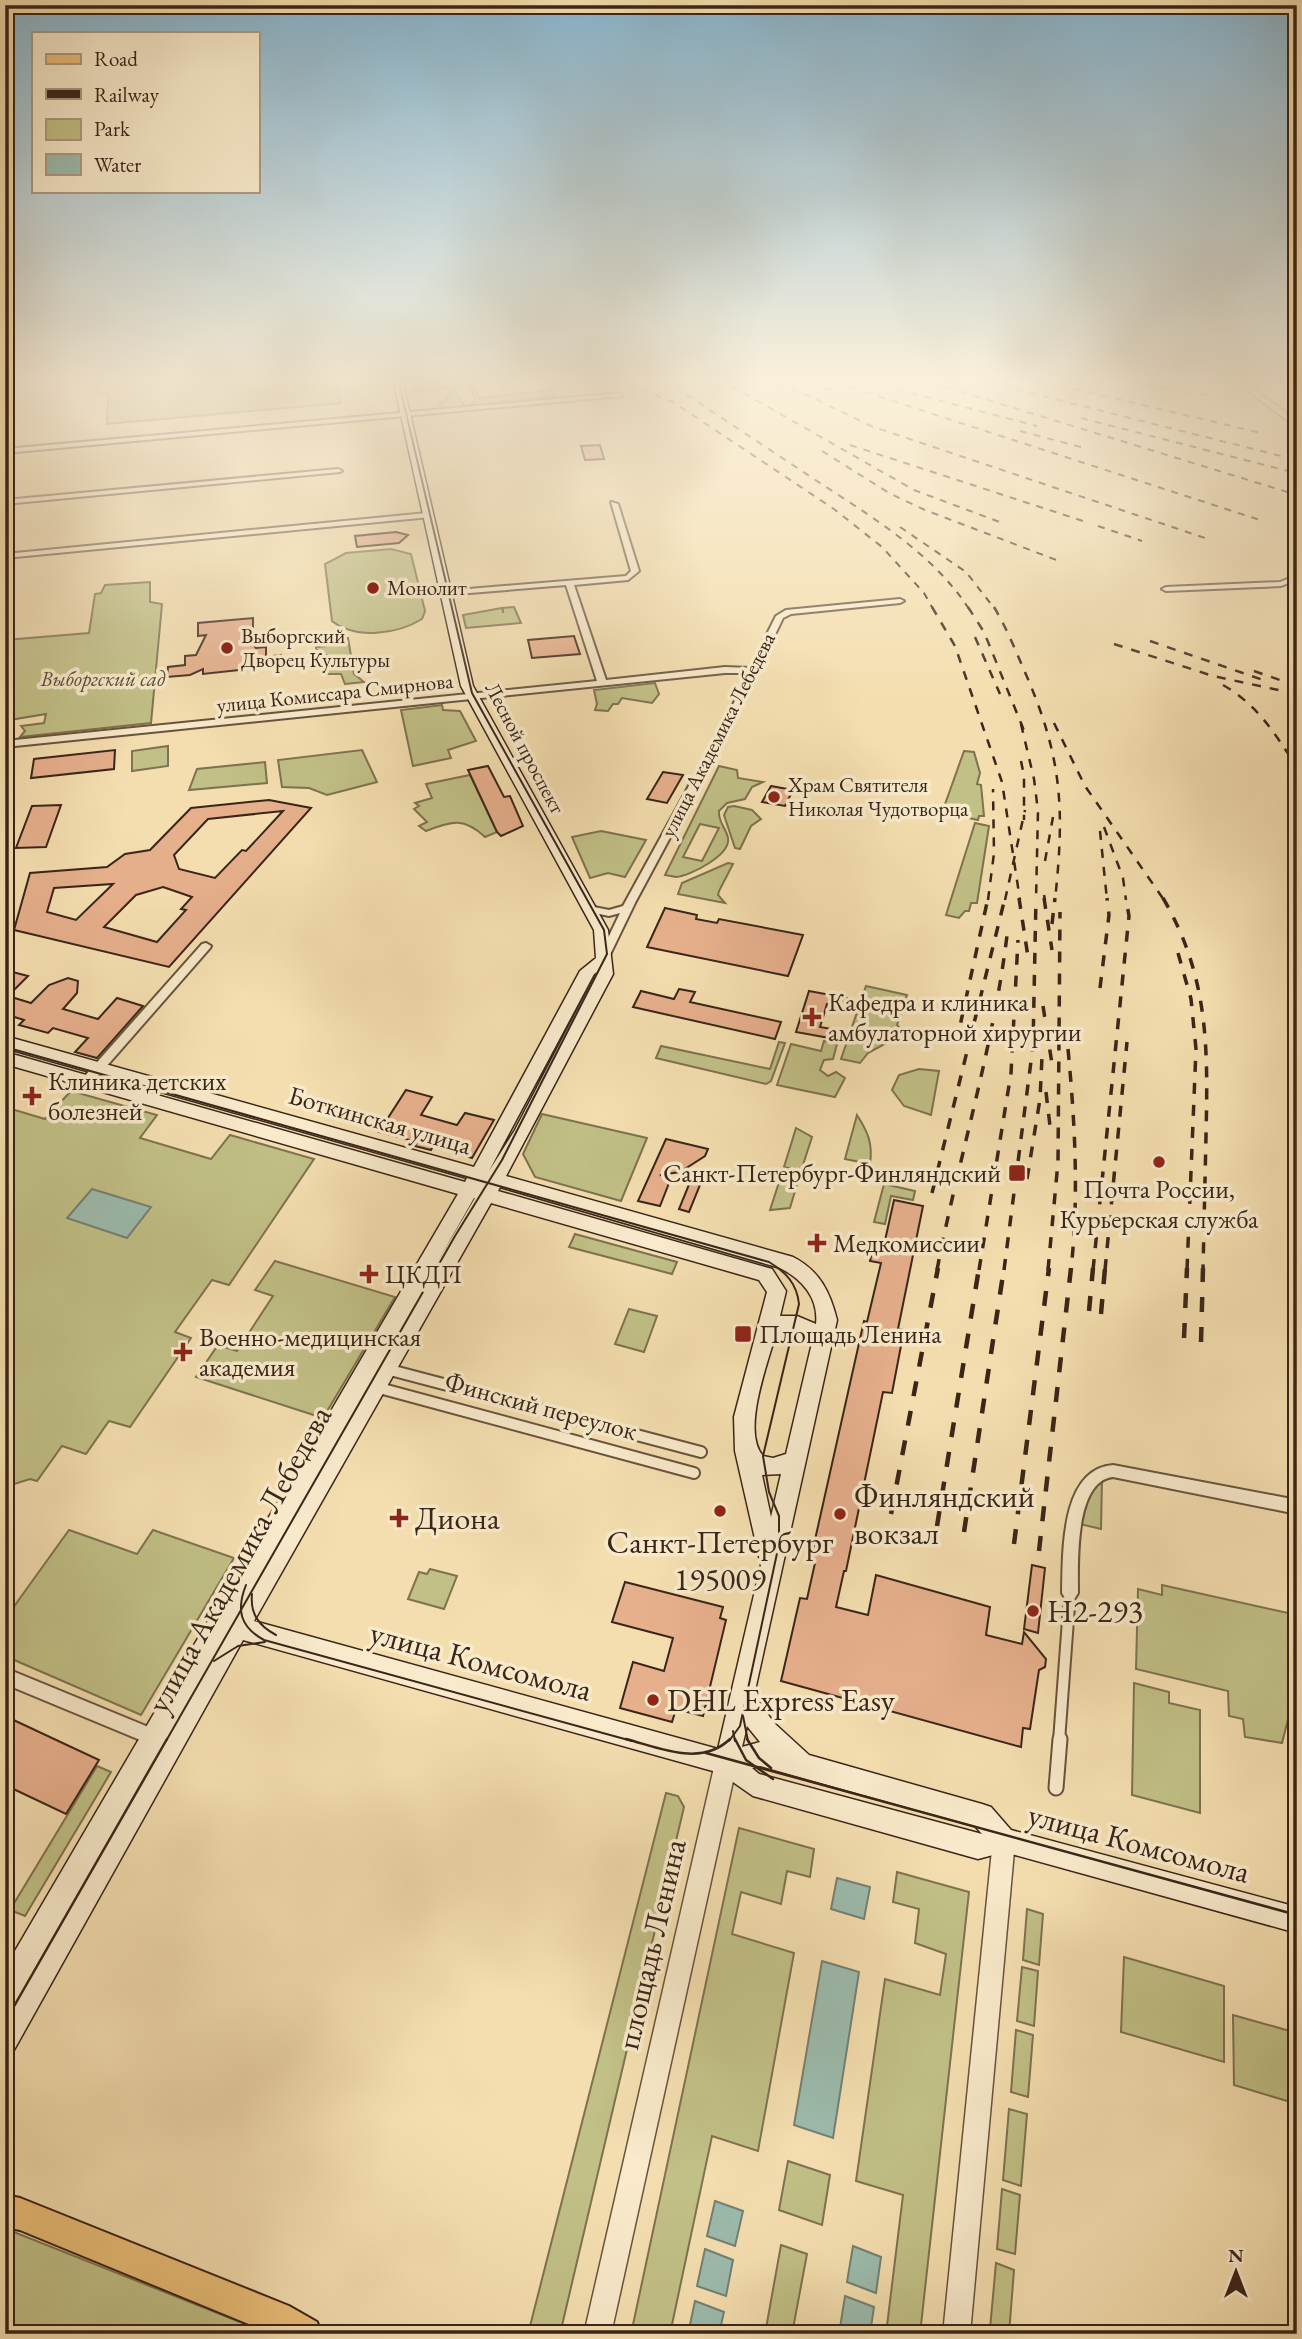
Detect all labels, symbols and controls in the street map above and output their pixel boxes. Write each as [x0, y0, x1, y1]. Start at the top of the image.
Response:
legend [32, 32, 259, 192]
text: Road [94, 45, 138, 72]
text: Railway [94, 81, 160, 108]
text: Park [94, 115, 131, 142]
text: Water [94, 151, 141, 178]
place label: Монолит [387, 574, 467, 601]
marker: Монолит [365, 580, 381, 596]
place label: Выборгский Дворец Культуры [241, 622, 390, 673]
street label: улица Академика Лебедева [654, 627, 781, 842]
marker: Выборгский Дворец Культуры [219, 640, 235, 656]
park label: Выборгский сад [40, 665, 166, 692]
street label: улица Комиссара Смирнова [215, 667, 455, 718]
street label: Лесной проспект [479, 677, 572, 819]
place label: Храм Святителя Николая Чудотворца [787, 771, 969, 822]
marker: Храм Святителя Николая Чудотворца [766, 789, 782, 805]
place label: Кафедра и клиника амбулаторной хирургии [828, 985, 1082, 1049]
marker: Кафедра и клиника амбулаторной хирургии [802, 1007, 822, 1027]
place label: Клиника детских болезней [48, 1064, 227, 1128]
street label: Боткинская улица [285, 1078, 476, 1163]
marker: Клиника детских болезней [22, 1086, 42, 1106]
marker: Почта России, Курьерская служба [1151, 1154, 1167, 1170]
place label: Санкт-Петербург-Финляндский [663, 1156, 1001, 1190]
marker: Санкт-Петербург-Финляндский [1007, 1163, 1027, 1183]
place label: Почта России, Курьерская служба [1060, 1172, 1259, 1236]
place label: Медкомиссии [833, 1226, 980, 1260]
marker: Медкомиссии [807, 1233, 827, 1253]
place label: ЦКДП [385, 1257, 462, 1291]
marker: ЦКДП [359, 1264, 379, 1284]
place label: Площадь Ленина [759, 1317, 942, 1351]
place label: Военно-медицинская академия [199, 1320, 421, 1384]
marker: Площадь Ленина [733, 1324, 753, 1344]
marker: Военно-медицинская академия [173, 1342, 193, 1362]
street label: Финский переулок [441, 1364, 641, 1448]
street label: улица Академика Лебедева [137, 1398, 341, 1720]
place label: Финляндский вокзал [854, 1475, 1035, 1554]
place label: Диона [415, 1497, 500, 1539]
marker: Санкт-Петербург 195009 [712, 1503, 728, 1519]
marker: Финляндский вокзал [832, 1506, 848, 1522]
marker: Диона [389, 1508, 409, 1528]
place label: Санкт-Петербург 195009 [607, 1521, 834, 1600]
place label: H2-293 [1047, 1590, 1143, 1632]
marker: H2-293 [1025, 1603, 1041, 1619]
street label: улица Комсомола [365, 1611, 597, 1711]
place label: DHL Express Easy [667, 1679, 896, 1721]
marker: DHL Express Easy [645, 1692, 661, 1708]
street label: улица Комсомола [1023, 1793, 1255, 1893]
street label: площадь Ленина [606, 1835, 696, 2053]
north arrow [1200, 2238, 1270, 2308]
text: N [1228, 2243, 1244, 2268]

